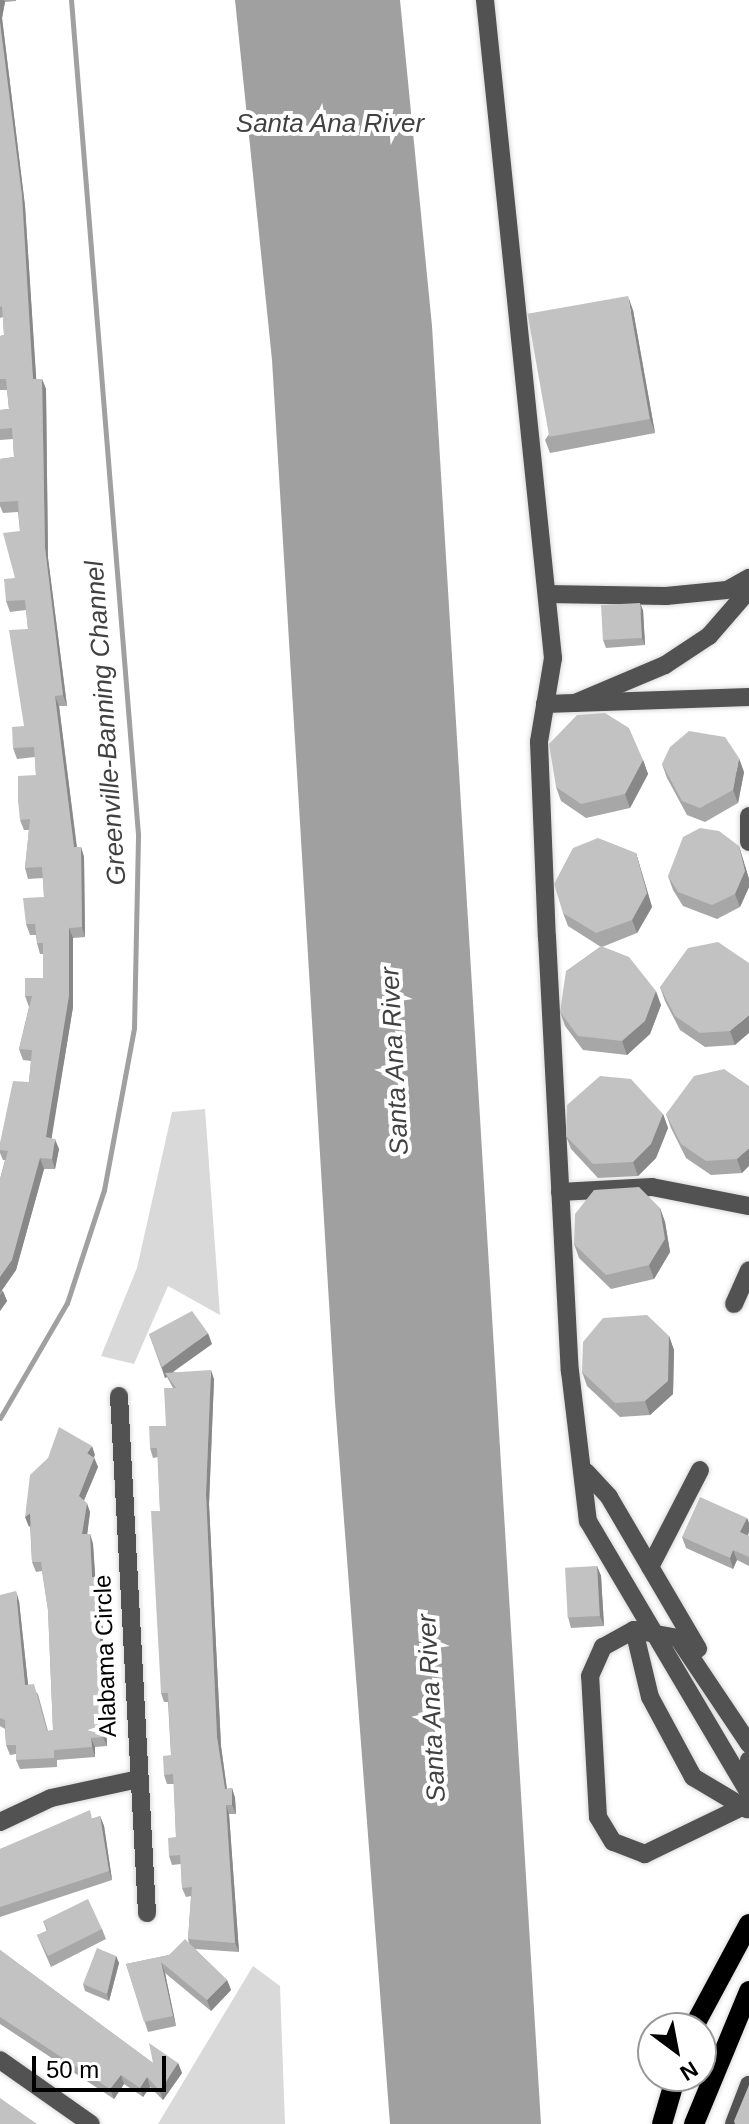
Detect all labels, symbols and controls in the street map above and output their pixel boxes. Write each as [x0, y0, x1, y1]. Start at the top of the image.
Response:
water label: Santa Ana River [235, 108, 425, 140]
water label: Greenville-Banning Channel [79, 560, 133, 886]
water label: Santa Ana River [374, 966, 416, 1156]
street label: Alabama Circle [88, 1574, 122, 1738]
water label: Santa Ana River [411, 1613, 453, 1803]
north arrow [637, 2012, 717, 2092]
scale bar [36, 2040, 170, 2090]
text: 50 m [46, 2056, 99, 2083]
text: N [676, 2056, 702, 2086]

